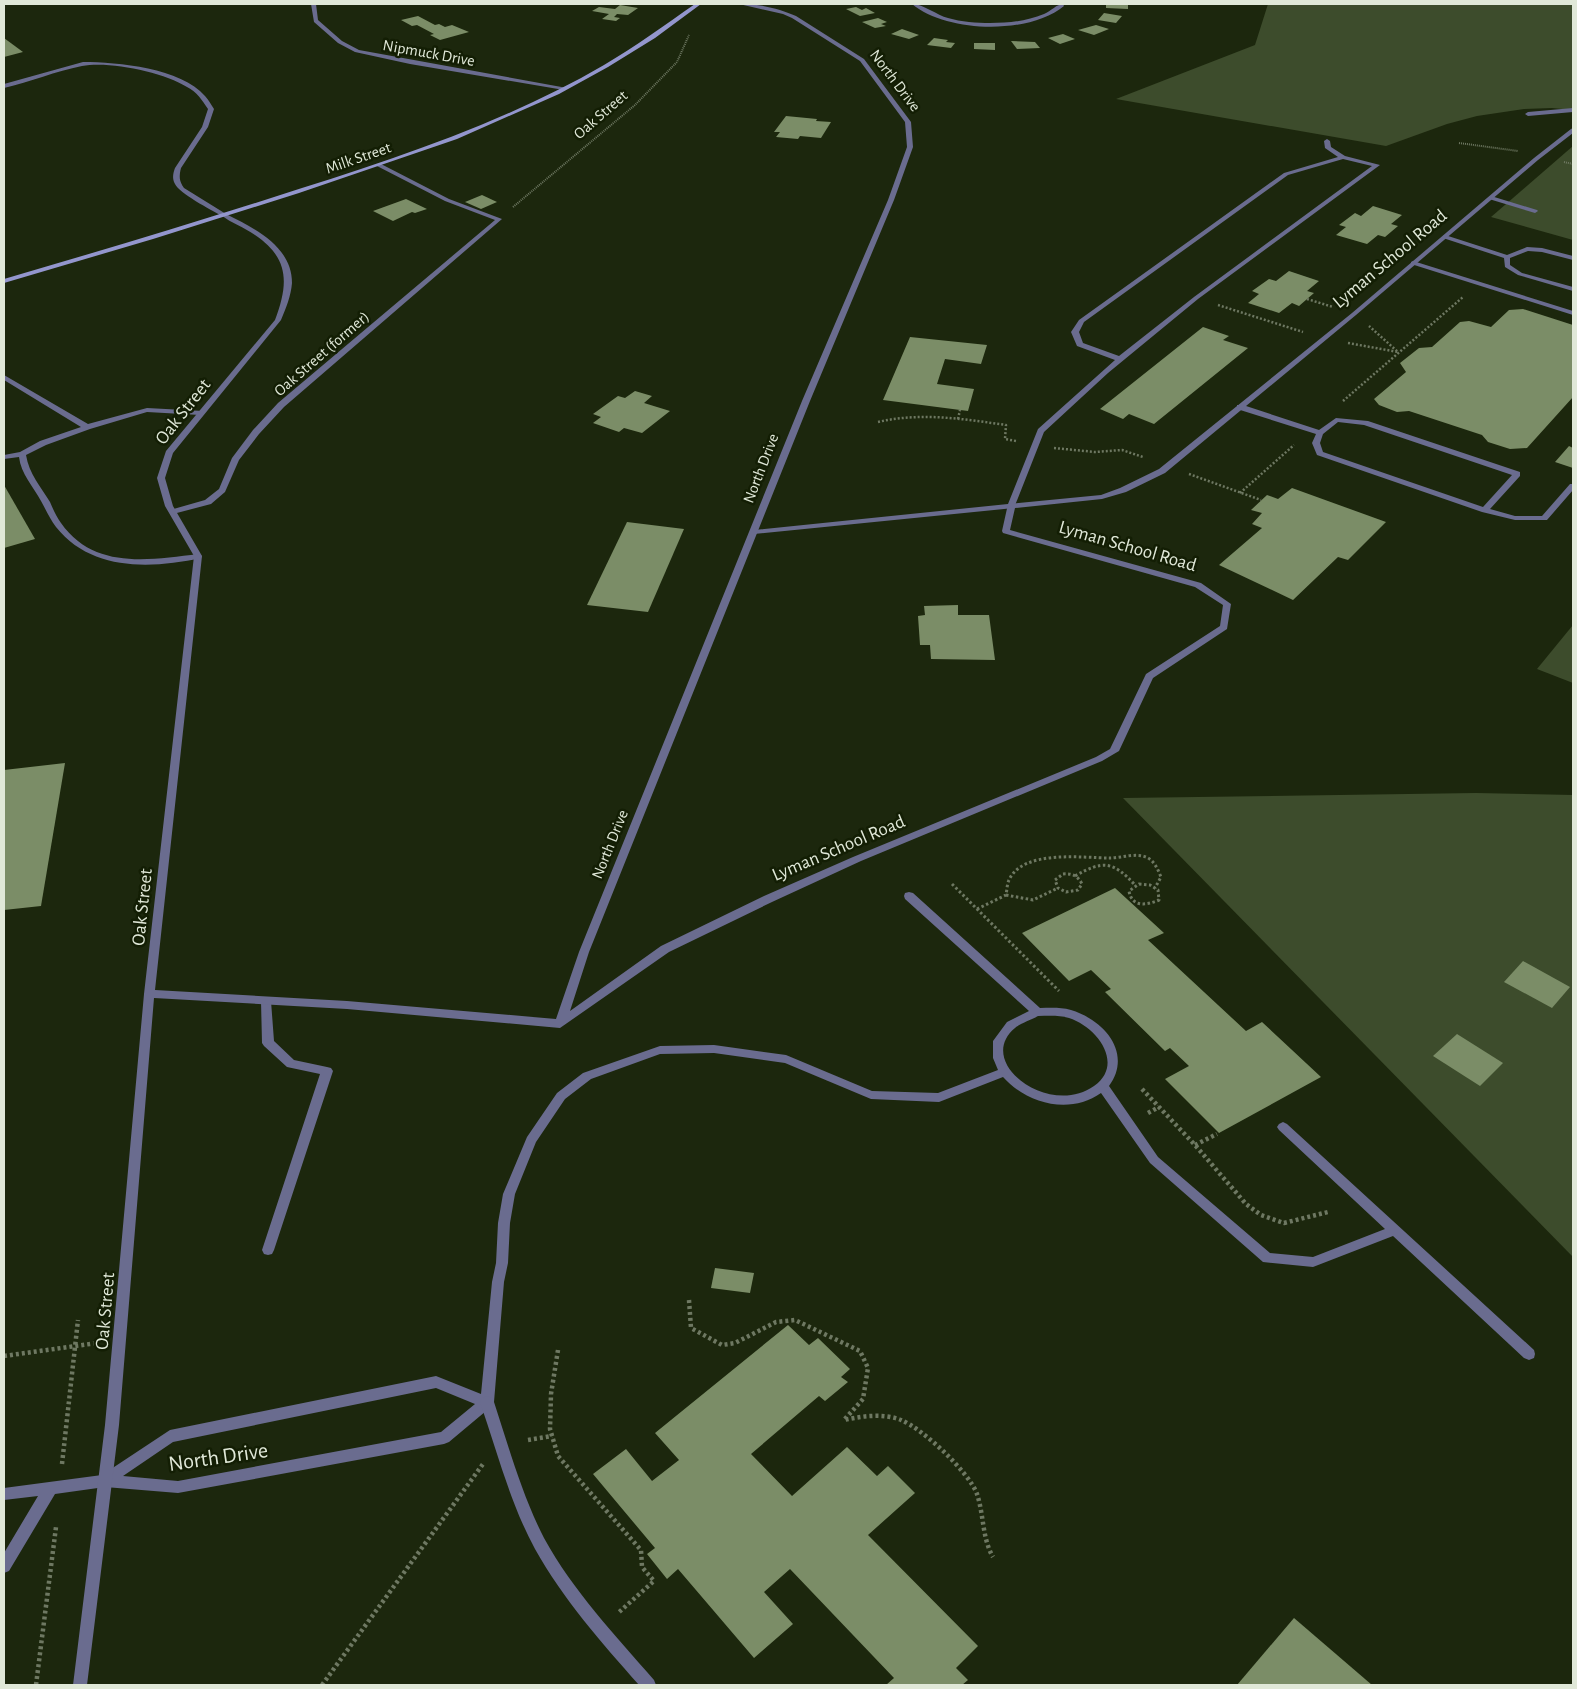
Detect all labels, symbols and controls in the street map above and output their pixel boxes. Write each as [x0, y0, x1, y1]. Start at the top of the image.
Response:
street label: Nipmuck Drive [382, 37, 476, 69]
street label: North Drive [867, 47, 924, 114]
street label: Oak Street [571, 87, 630, 142]
street label: Milk Street [324, 139, 393, 177]
street label: Lyman School Road [1329, 206, 1451, 312]
street label: Oak Street (former) [271, 308, 372, 399]
street label: Oak Street [152, 376, 214, 448]
street label: North Drive [740, 431, 781, 505]
street label: Lyman School Road [1057, 518, 1199, 575]
street label: North Drive [589, 808, 631, 881]
street label: Lyman School Road [769, 812, 908, 885]
street label: Oak Street [129, 868, 156, 947]
street label: Oak Street [93, 1272, 118, 1350]
street label: North Drive [167, 1439, 269, 1475]

